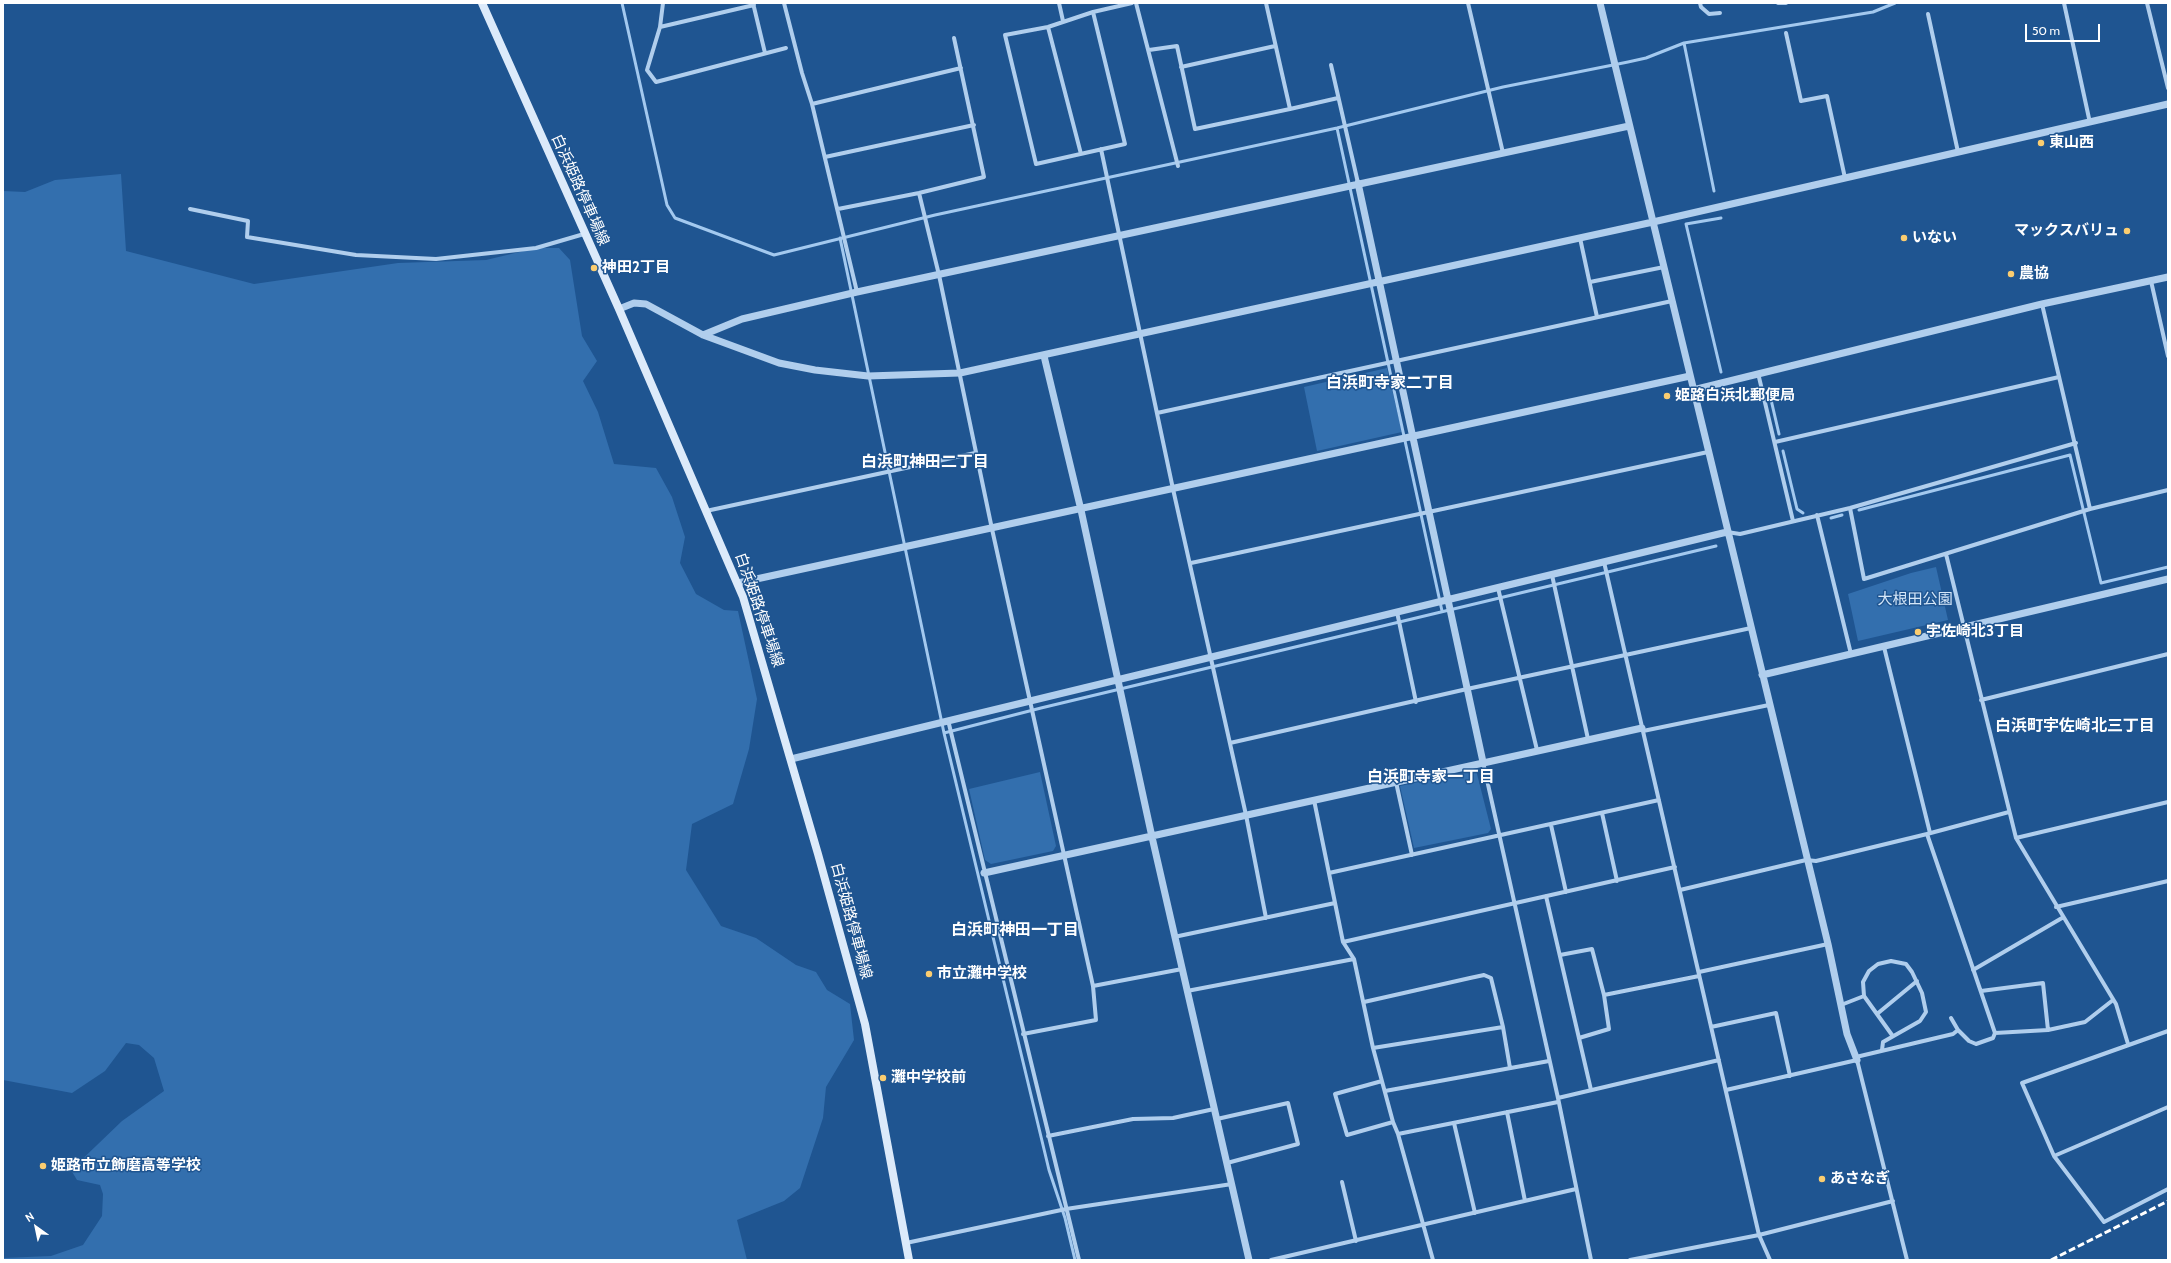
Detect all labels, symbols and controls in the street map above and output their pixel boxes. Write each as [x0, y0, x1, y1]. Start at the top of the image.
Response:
scale bar [2027, 16, 2102, 42]
text: 50 m [2032, 23, 2060, 38]
street label: 白浜姫路停車場線 [547, 132, 613, 248]
place label: 東山西 [2049, 134, 2094, 152]
marker: 東山西 [2036, 138, 2046, 148]
place label: マックスバリュ [2014, 222, 2119, 240]
marker: マックスバリュ [2122, 226, 2132, 236]
place label: いない [1912, 229, 1957, 247]
marker: いない [1899, 233, 1909, 243]
place label: 神田2丁目 [602, 259, 670, 277]
marker: 神田2丁目 [589, 263, 599, 273]
place label: 農協 [2019, 265, 2049, 283]
marker: 農協 [2006, 269, 2016, 279]
district label: 白浜町寺家二丁目 [1326, 373, 1454, 393]
place label: 姫路白浜北郵便局 [1675, 387, 1795, 405]
marker: 姫路白浜北郵便局 [1662, 391, 1672, 401]
district label: 白浜町神田二丁目 [861, 452, 989, 472]
street label: 白浜姫路停車場線 [731, 550, 787, 670]
park label: 大根田公園 [1878, 591, 1952, 609]
place label: 宇佐崎北3丁目 [1926, 623, 2024, 641]
marker: 宇佐崎北3丁目 [1913, 627, 1923, 637]
district label: 白浜町宇佐崎北三丁目 [1995, 716, 2155, 736]
district label: 白浜町寺家一丁目 [1367, 767, 1495, 787]
street label: 白浜姫路停車場線 [827, 861, 875, 981]
district label: 白浜町神田一丁目 [951, 920, 1079, 940]
place label: 市立灘中学校 [937, 965, 1027, 983]
marker: 市立灘中学校 [924, 969, 934, 979]
place label: 灘中学校前 [891, 1069, 966, 1087]
marker: 灘中学校前 [878, 1073, 888, 1083]
place label: 姫路市立飾磨高等学校 [51, 1157, 201, 1175]
marker: 姫路市立飾磨高等学校 [38, 1161, 48, 1171]
place label: あさなぎ [1830, 1170, 1890, 1188]
marker: あさなぎ [1817, 1174, 1827, 1184]
north arrow [16, 1207, 56, 1247]
text: N [22, 1209, 37, 1225]

